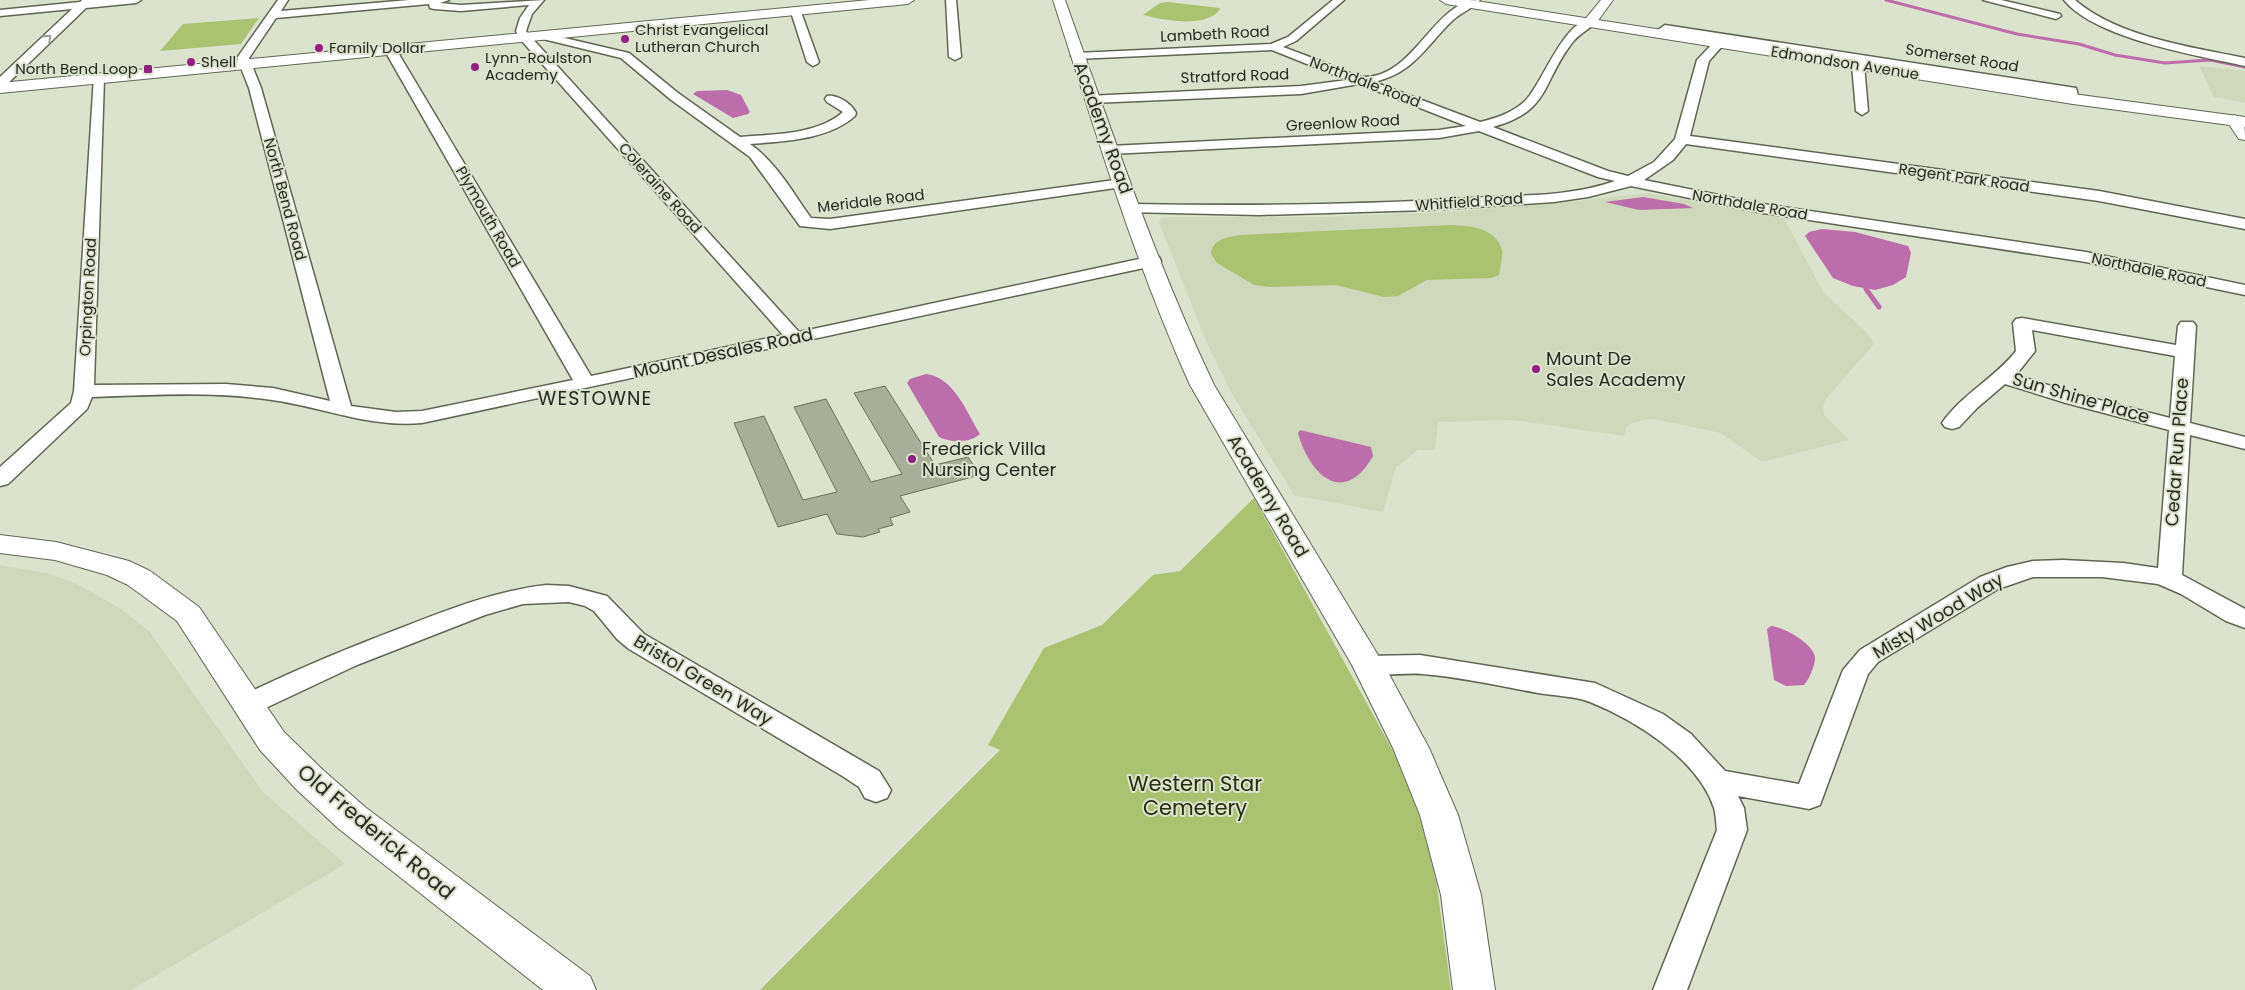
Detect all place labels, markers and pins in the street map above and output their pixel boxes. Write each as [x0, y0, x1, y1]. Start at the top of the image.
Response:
place label: Christ Evangelical Lutheran Church [635, 19, 768, 57]
marker: Christ Evangelical Lutheran Church [619, 33, 631, 45]
place label: Family Dollar [329, 37, 426, 58]
marker: Family Dollar [313, 42, 325, 54]
place label: Lynn-Roulston Academy [485, 47, 592, 85]
place label: Shell [201, 51, 236, 72]
marker: Shell [185, 56, 197, 68]
place label: North Bend Loop [15, 58, 138, 79]
marker: Lynn-Roulston Academy [469, 61, 481, 73]
marker: North Bend Loop [142, 63, 154, 75]
place label: Mount De Sales Academy [1546, 346, 1686, 392]
marker: Mount De Sales Academy [1530, 363, 1542, 375]
place label: Frederick Villa Nursing Center [922, 436, 1056, 482]
marker: Frederick Villa Nursing Center [906, 453, 918, 465]

